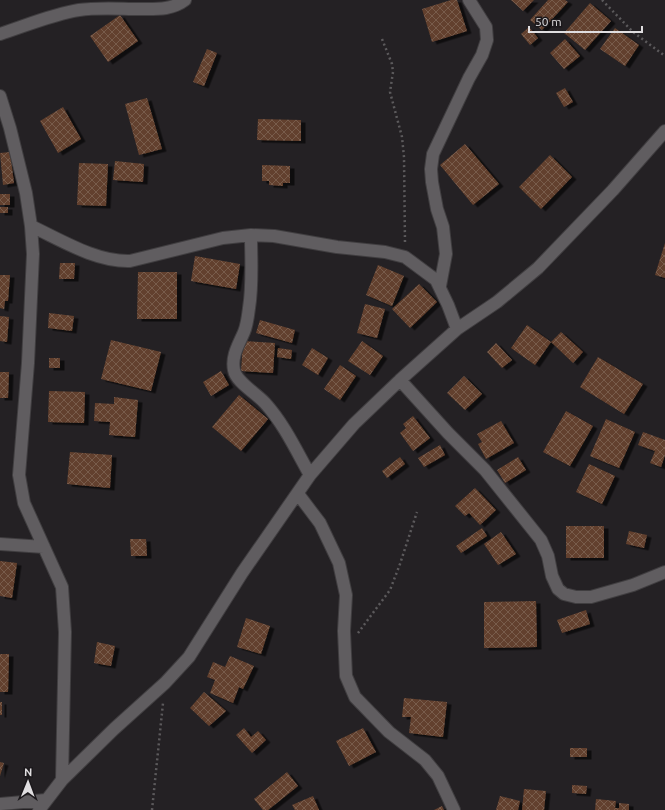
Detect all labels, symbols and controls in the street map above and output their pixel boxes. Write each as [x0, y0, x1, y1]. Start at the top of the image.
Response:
scale bar [529, 8, 642, 34]
text: 50 m [535, 15, 562, 28]
north arrow [8, 762, 48, 802]
text: N [24, 766, 32, 778]

